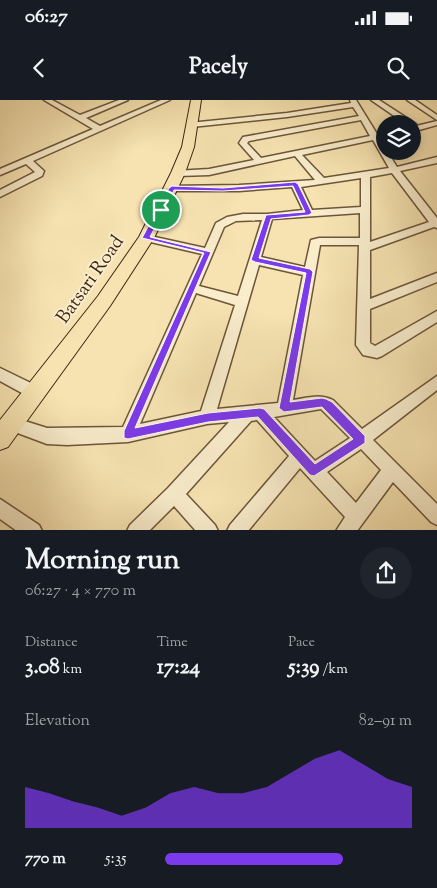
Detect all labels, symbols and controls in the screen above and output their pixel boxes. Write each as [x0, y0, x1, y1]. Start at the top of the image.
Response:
text: 06:27 [25, 4, 68, 31]
text: Pacely [189, 52, 248, 84]
icon: back [25, 54, 53, 82]
icon: search [384, 54, 412, 82]
map controls [376, 115, 421, 160]
button: layers [376, 115, 421, 160]
pin [140, 189, 182, 231]
icon: arrive [147, 196, 175, 224]
street label: Batsari Road [51, 230, 132, 330]
text: Morning run [25, 541, 180, 581]
button: share [360, 547, 412, 599]
text: 06:27 · 4 × 770 m [25, 580, 136, 603]
text: Distance [25, 633, 78, 653]
text: Time [157, 633, 188, 653]
text: Pace [288, 633, 315, 653]
text: 3.08 [25, 653, 60, 683]
text: 17:24 [157, 653, 200, 683]
text: 5:39 [288, 653, 319, 683]
text: km [60, 660, 82, 680]
text: /km [319, 660, 348, 680]
text: Elevation [25, 710, 90, 733]
text: 82–91 m [359, 710, 412, 733]
text: 770 m [25, 848, 66, 871]
text: 5:35 [105, 848, 127, 871]

